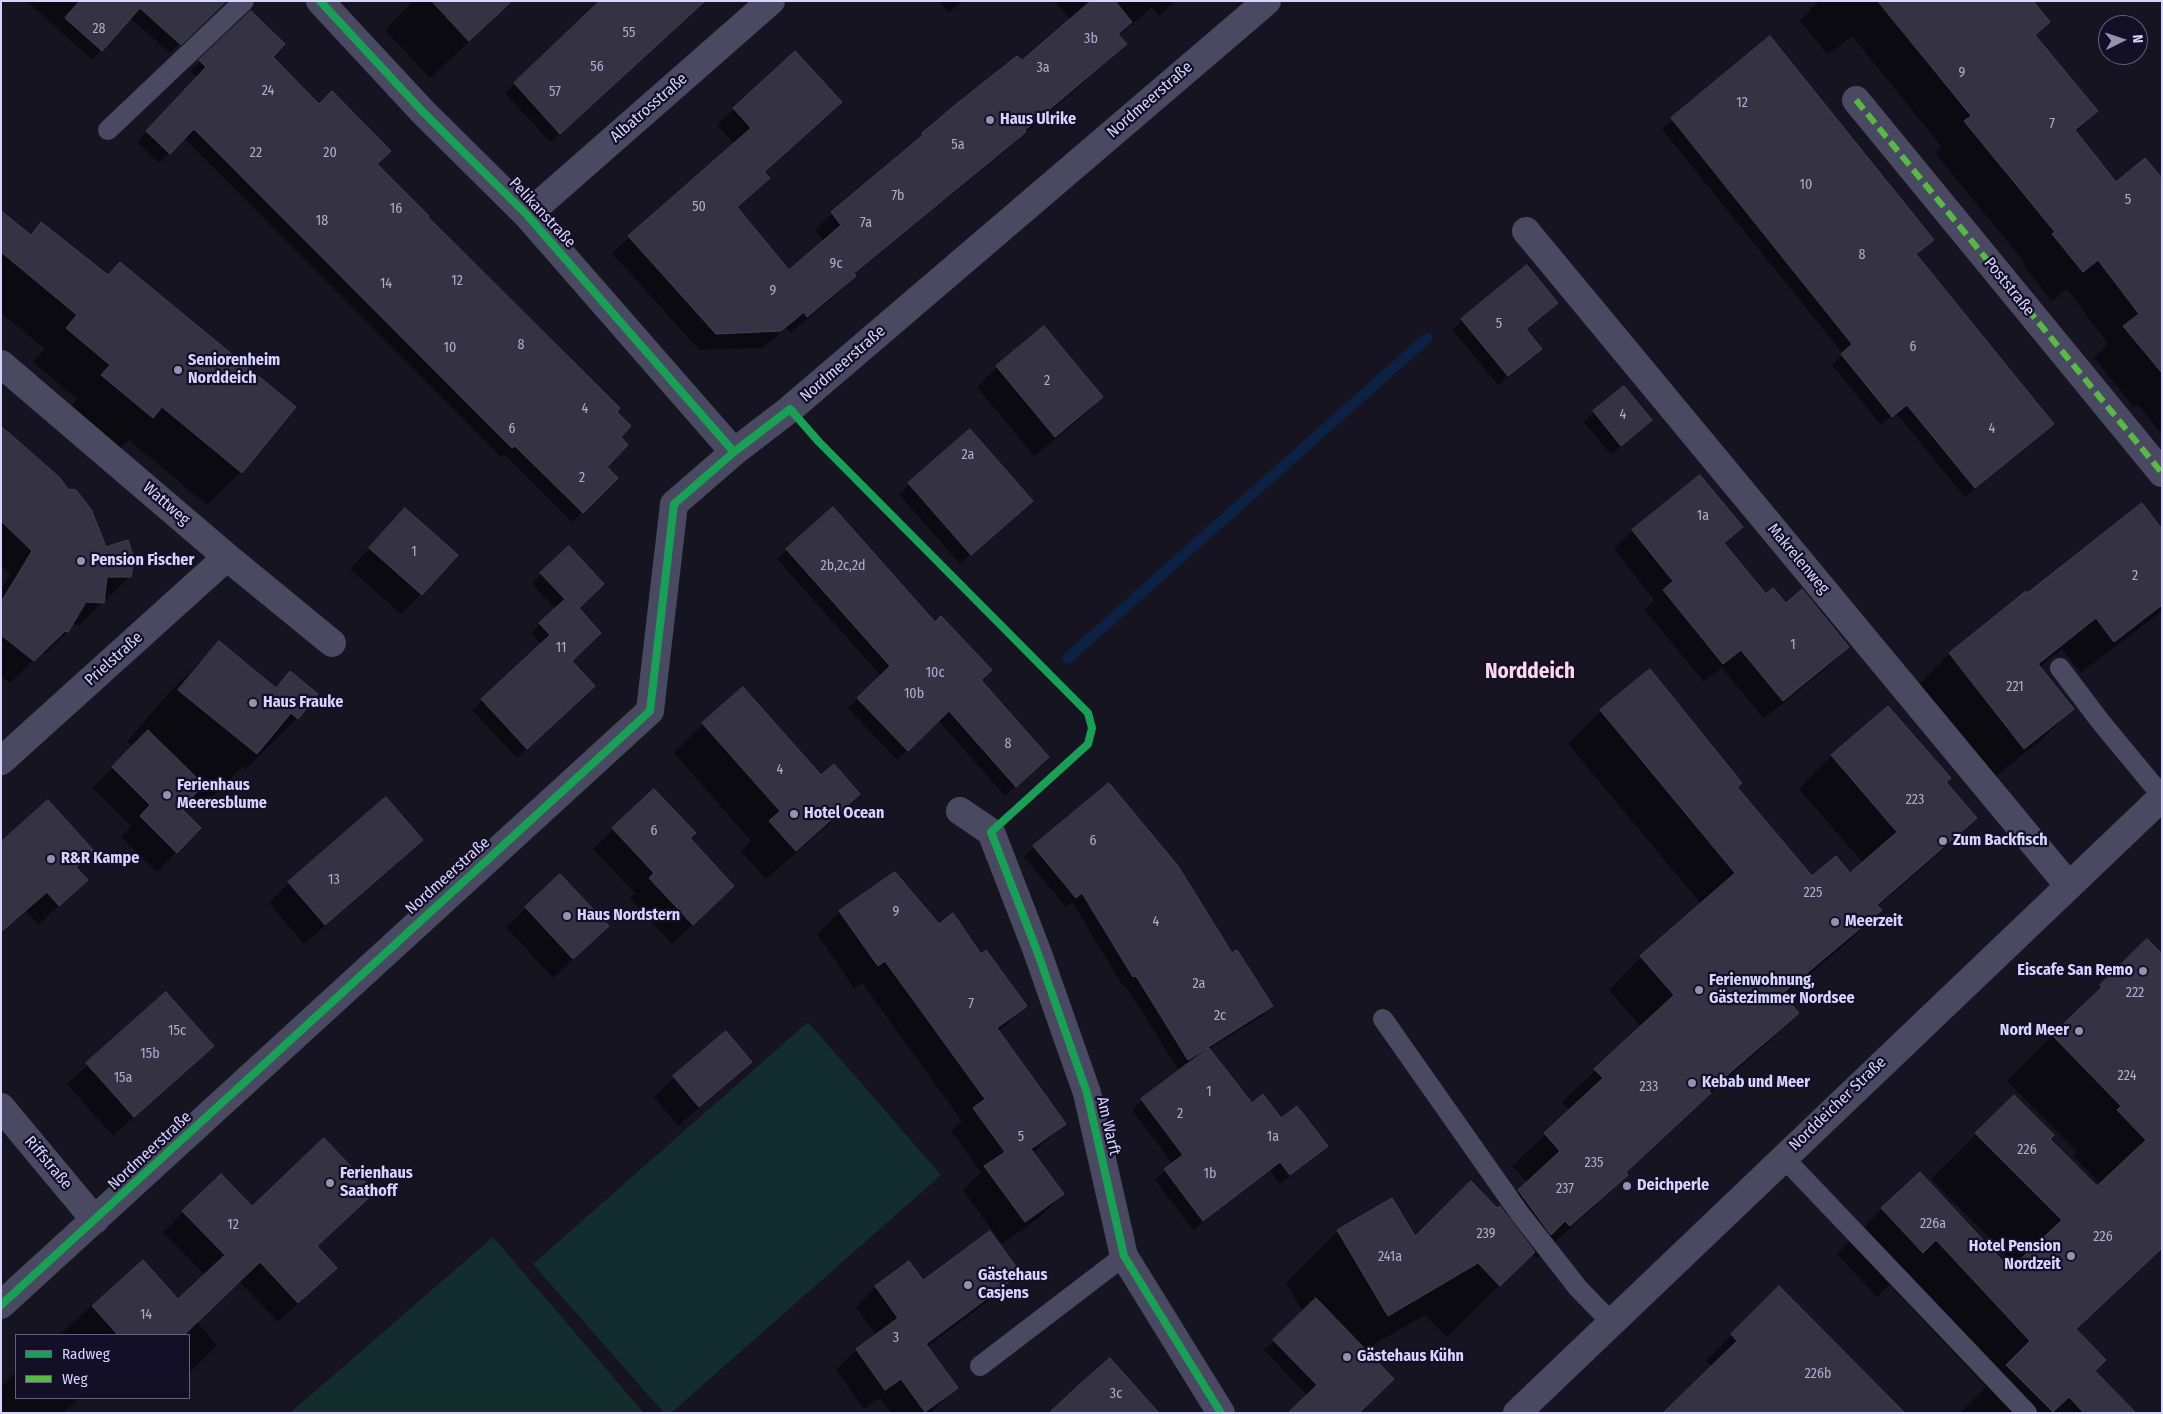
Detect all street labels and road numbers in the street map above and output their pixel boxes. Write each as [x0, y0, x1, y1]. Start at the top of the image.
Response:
street label: Nordmeerstraße [1103, 58, 1197, 142]
street label: Albatrosstraße [607, 69, 691, 147]
street label: Pelikanstraße [505, 174, 579, 252]
street label: Poststraße [1980, 254, 2038, 320]
street label: Nordmeerstraße [796, 322, 890, 406]
street label: Wattweg [139, 478, 193, 530]
street label: Makrelenweg [1763, 520, 1833, 598]
street label: Prielstraße [81, 628, 147, 690]
street label: Nordmeerstraße [402, 833, 494, 919]
street label: Norddeicher Straße [1785, 1053, 1891, 1155]
street label: Am Warft [1092, 1095, 1124, 1157]
street label: Nordmeerstraße [104, 1108, 196, 1194]
street label: Riffstraße [20, 1132, 76, 1194]

